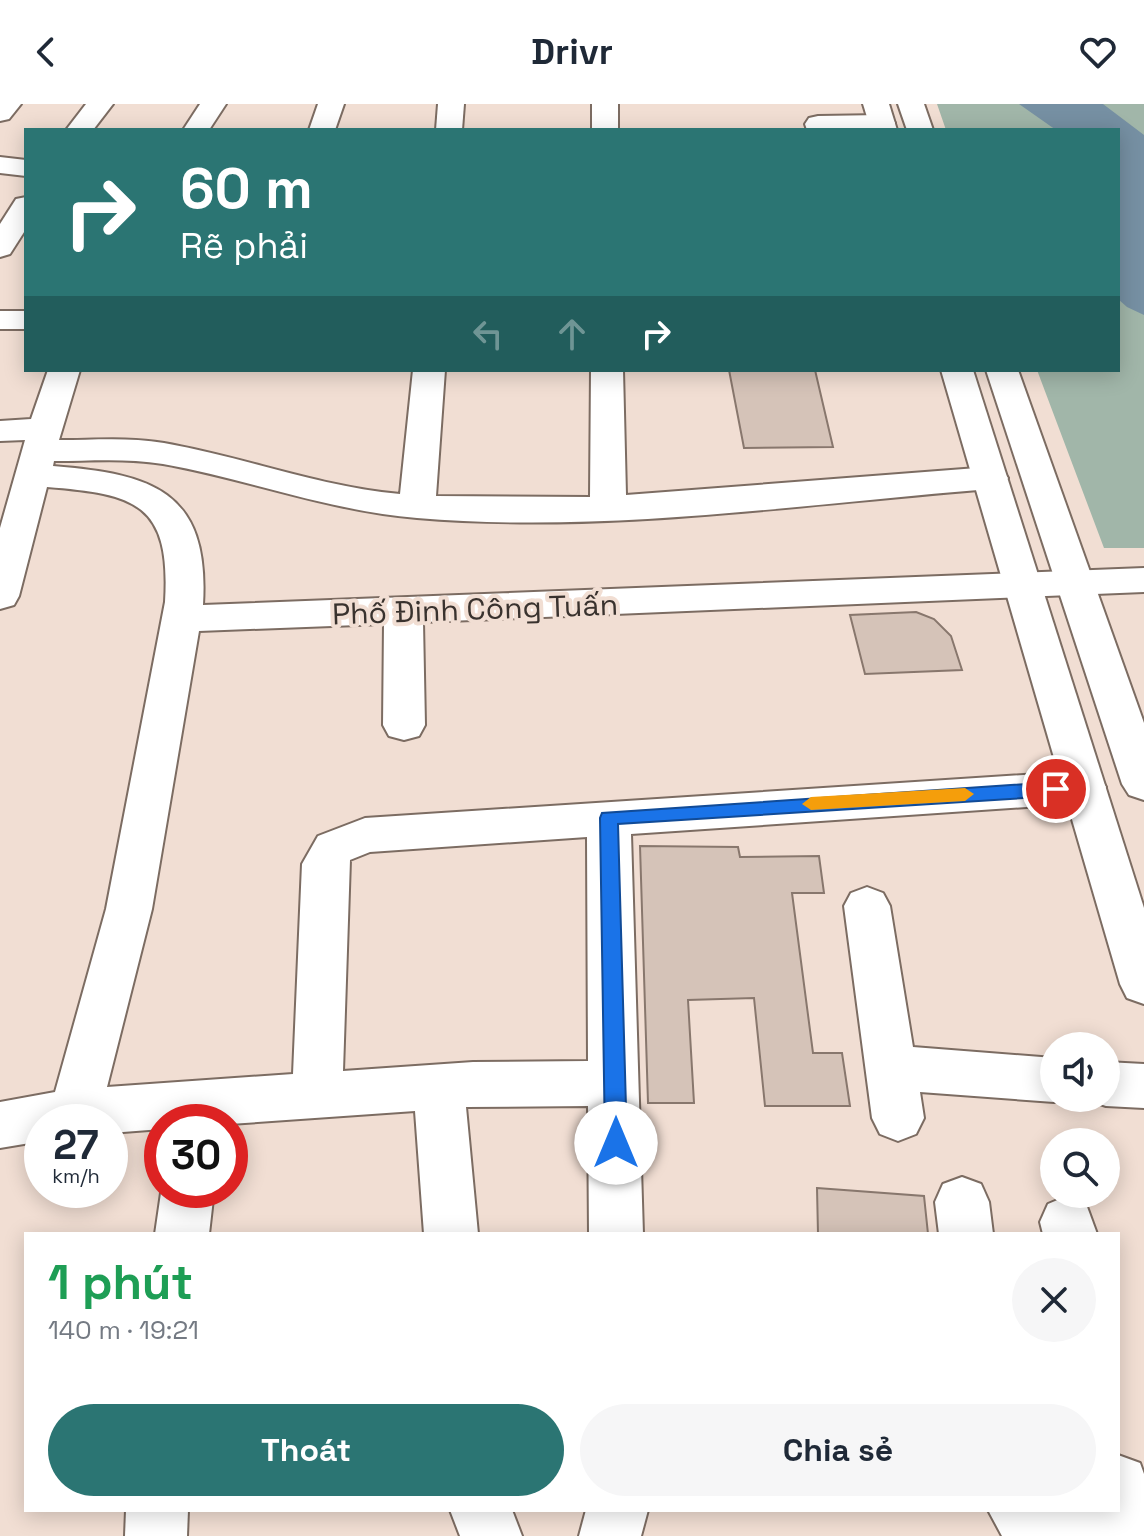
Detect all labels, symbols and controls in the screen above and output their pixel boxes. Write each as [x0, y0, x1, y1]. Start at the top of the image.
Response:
text: Drivr [531, 29, 613, 75]
icon: back [24, 30, 68, 74]
icon: heart [1076, 30, 1120, 74]
text: 60 m [180, 153, 313, 224]
icon: right [48, 160, 152, 264]
text: Rẽ phải [180, 223, 308, 269]
icon: left [466, 312, 510, 356]
icon: ahead [550, 312, 594, 356]
icon: right [634, 312, 678, 356]
street label: Phố Đinh Công Tuấn [331, 585, 619, 633]
pin [1022, 755, 1090, 823]
icon: arrive [1034, 767, 1078, 811]
map controls [1040, 1032, 1120, 1208]
button: sound [1040, 1032, 1120, 1112]
position arrow [574, 1101, 658, 1185]
speed limit sign: 30 [144, 1104, 248, 1208]
text: 27 [53, 1120, 99, 1171]
button: search [1040, 1128, 1120, 1208]
text: km/h [52, 1163, 100, 1189]
text: 1 phút [48, 1252, 193, 1313]
button: close [1012, 1258, 1096, 1342]
text: 140 m · 19:21 [48, 1313, 199, 1347]
button: Thoát [48, 1404, 564, 1496]
button: Chia sẻ [580, 1404, 1096, 1496]

